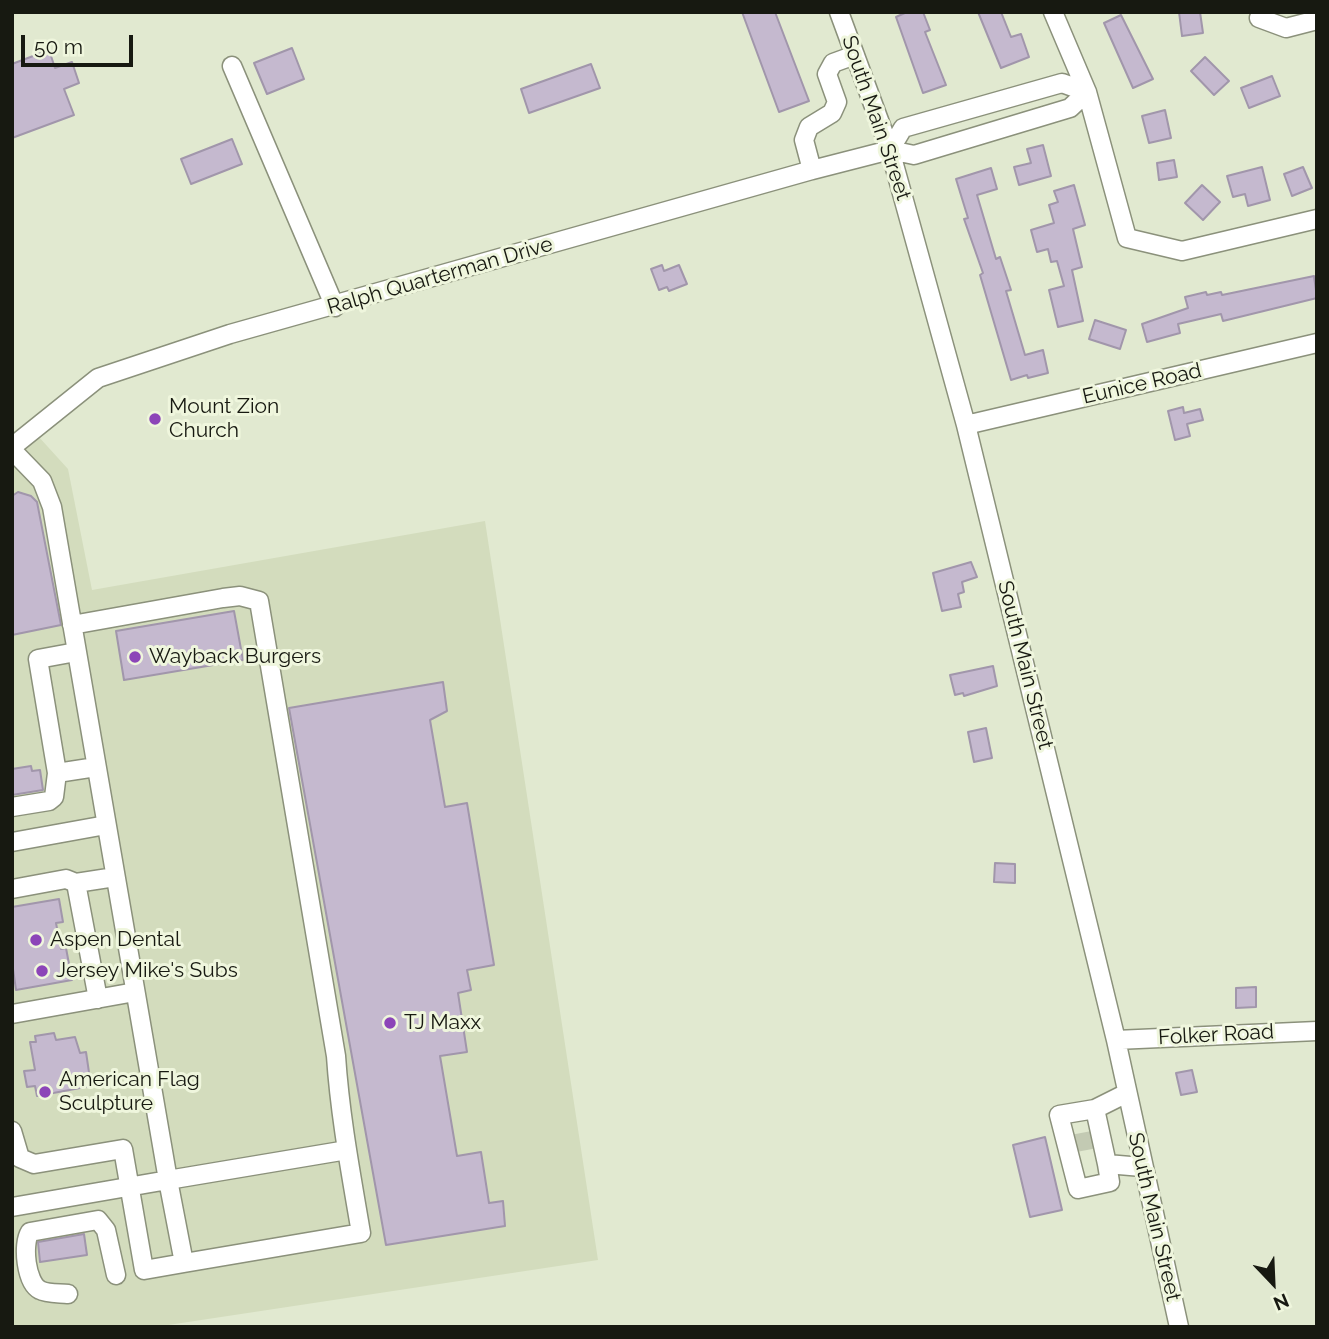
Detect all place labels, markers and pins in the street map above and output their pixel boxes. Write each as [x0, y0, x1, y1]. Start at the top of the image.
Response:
place label: Mount Zion Church [169, 394, 279, 444]
marker: Mount Zion Church [147, 411, 163, 427]
place label: Wayback Burgers [149, 644, 321, 670]
marker: Wayback Burgers [127, 649, 143, 665]
place label: Aspen Dental [50, 927, 181, 953]
marker: Aspen Dental [28, 932, 44, 948]
place label: Jersey Mike's Subs [56, 958, 238, 984]
marker: Jersey Mike's Subs [34, 963, 50, 979]
place label: TJ Maxx [404, 1010, 481, 1036]
marker: TJ Maxx [382, 1015, 398, 1031]
place label: American Flag Sculpture [59, 1067, 200, 1117]
marker: American Flag Sculpture [37, 1084, 53, 1100]

